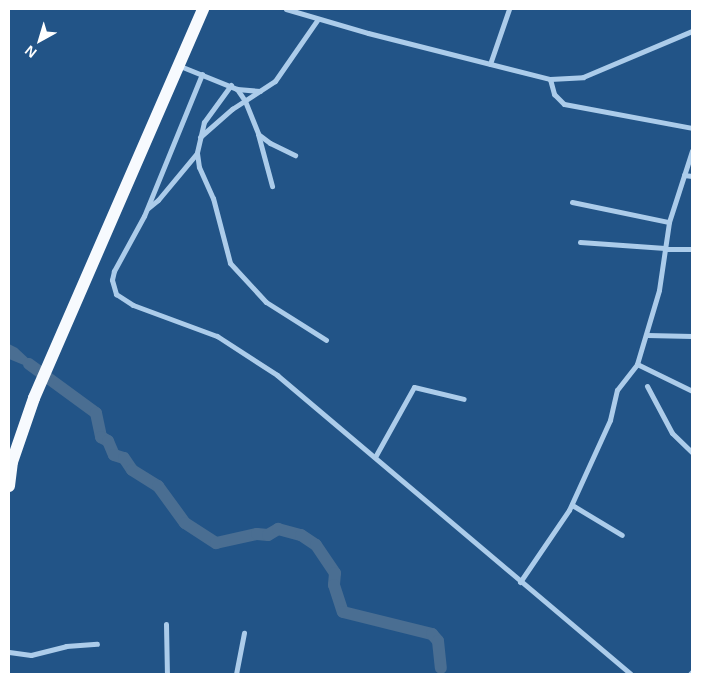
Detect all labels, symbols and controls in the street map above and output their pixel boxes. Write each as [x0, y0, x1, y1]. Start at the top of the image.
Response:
north arrow [15, 15, 65, 65]
text: N [22, 42, 40, 61]

